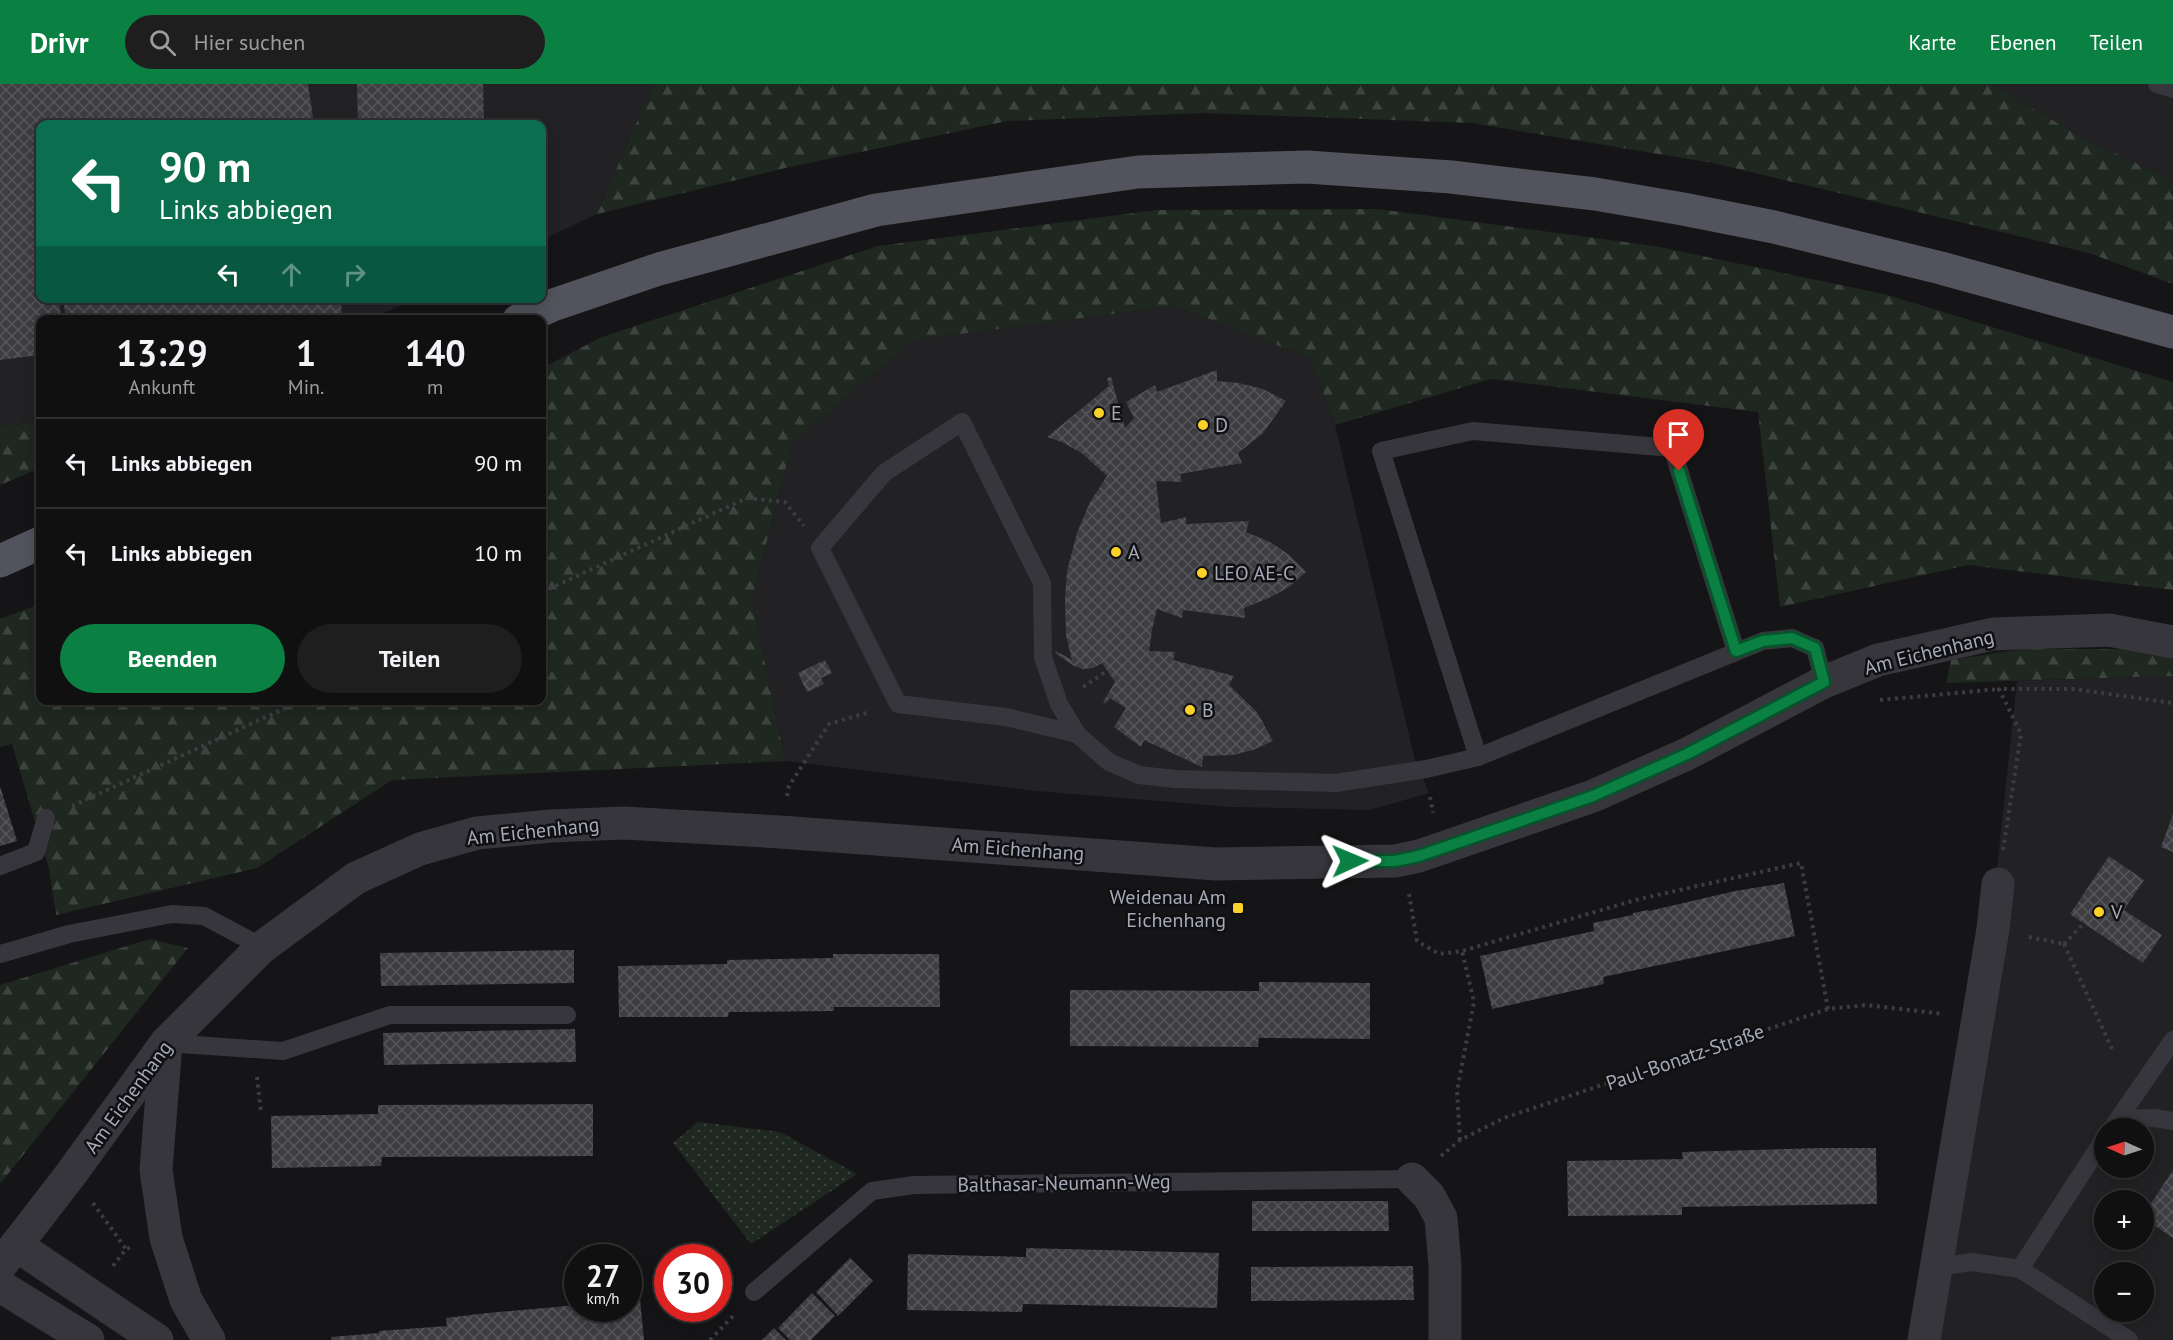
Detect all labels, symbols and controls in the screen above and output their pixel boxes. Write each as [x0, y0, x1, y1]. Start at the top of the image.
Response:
search box [125, 15, 545, 69]
text: Drivr [30, 24, 89, 61]
icon: search [146, 26, 179, 59]
text: Hier suchen [194, 28, 305, 56]
text: Karte [1909, 29, 1957, 56]
text: Ebenen [1990, 29, 2056, 56]
text: Teilen [2089, 29, 2143, 56]
text: 90 m [159, 139, 251, 194]
icon: left [60, 144, 138, 222]
text: Links abbiegen [159, 192, 333, 226]
icon: left [212, 258, 245, 291]
icon: ahead [275, 258, 308, 291]
icon: right [338, 258, 371, 291]
text: 13:29 [116, 329, 208, 376]
text: 1 [296, 329, 316, 376]
text: 140 [405, 329, 466, 376]
text: Ankunft [129, 374, 195, 400]
text: Min. [288, 374, 324, 400]
text: m [427, 374, 443, 400]
place label: E [1111, 400, 1122, 426]
marker: E [1092, 406, 1106, 420]
pin [1653, 409, 1704, 471]
place label: D [1215, 412, 1228, 438]
marker: D [1196, 418, 1210, 432]
icon: arrive [1662, 418, 1695, 451]
icon: left [60, 447, 93, 480]
text: Links abbiegen [111, 449, 252, 477]
text: 90 m [474, 449, 522, 477]
icon: left [60, 537, 93, 570]
text: Links abbiegen [111, 539, 252, 567]
text: 10 m [474, 539, 522, 567]
place label: A [1128, 539, 1140, 565]
marker: A [1109, 545, 1123, 559]
place label: LEO AE-C [1214, 560, 1294, 586]
marker: LEO AE-C [1195, 566, 1209, 580]
street label: Am Eichenhang [1861, 623, 1997, 681]
button: Beenden [60, 624, 285, 693]
button: Teilen [297, 624, 522, 693]
place label: B [1202, 697, 1214, 723]
marker: B [1183, 703, 1197, 717]
street label: Am Eichenhang [466, 811, 600, 851]
position arrow [1318, 829, 1382, 893]
street label: Am Eichenhang [951, 831, 1085, 867]
place label: Weidenau Am Eichenhang [1110, 884, 1226, 933]
place label: V [2110, 899, 2123, 925]
marker: Weidenau Am Eichenhang [1231, 901, 1245, 915]
marker: V [2092, 905, 2106, 919]
street label: Paul-Bonatz-Straße [1602, 1018, 1768, 1096]
street label: Am Eichenhang [78, 1036, 178, 1158]
north arrow [2094, 1118, 2154, 1178]
map controls [2094, 1118, 2154, 1322]
street label: Balthasar-Neumann-Weg [957, 1168, 1171, 1198]
button: + [2094, 1190, 2154, 1250]
speed limit sign: 30 [654, 1244, 732, 1322]
text: 27 [586, 1256, 620, 1295]
button: − [2094, 1262, 2154, 1322]
text: km/h [587, 1289, 619, 1308]

